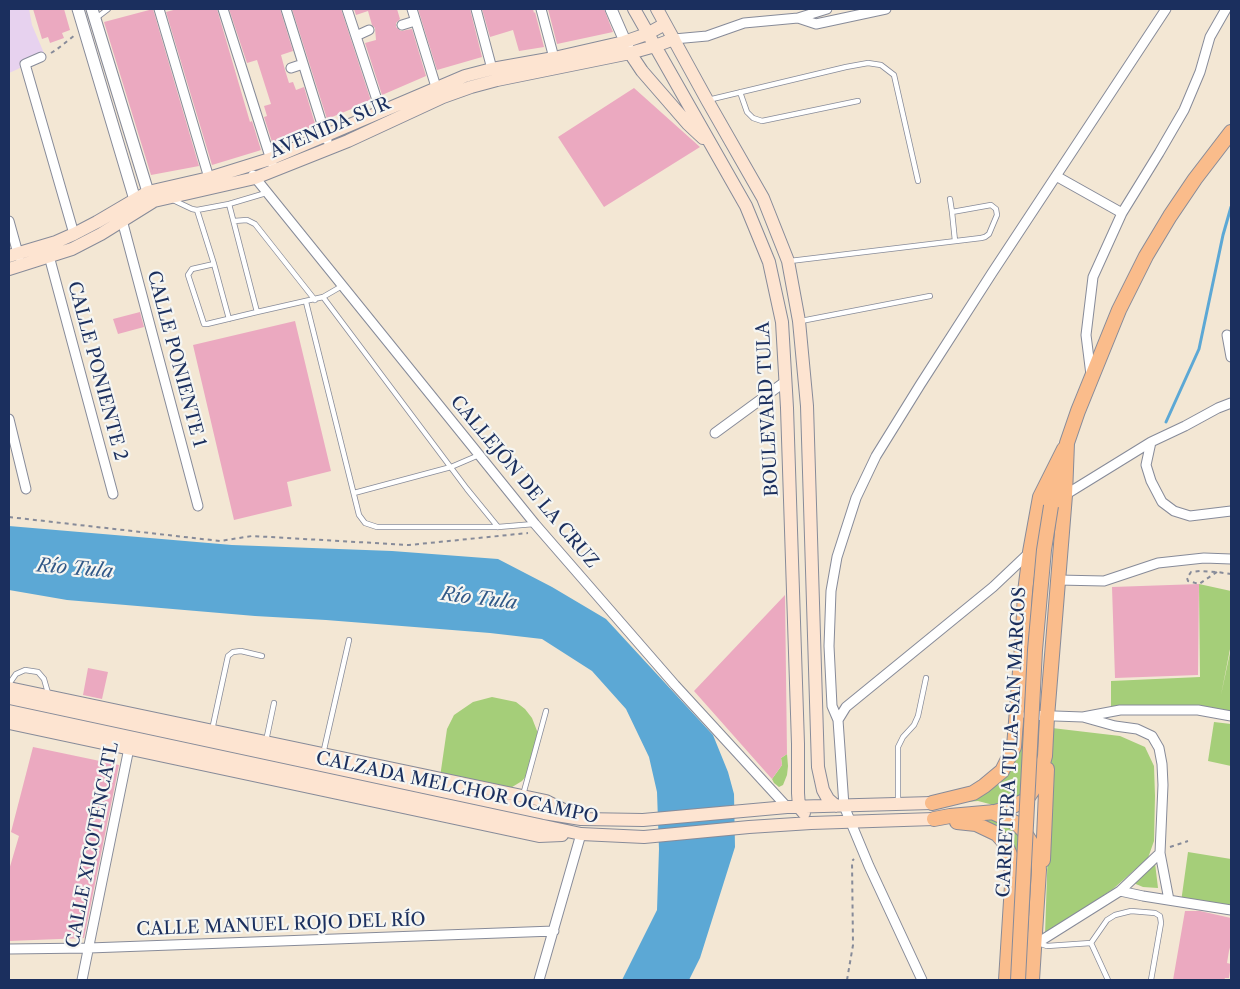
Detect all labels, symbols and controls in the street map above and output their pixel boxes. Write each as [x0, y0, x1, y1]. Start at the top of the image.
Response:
street label: AVENIDA SUR [266, 93, 394, 163]
street label: CALLE PONIENTE 1 [142, 268, 210, 450]
street label: CALLE PONIENTE 2 [63, 279, 131, 463]
street label: BOULEVARD TULA [753, 321, 783, 497]
street label: CALLEJÓN DE LA CRUZ [446, 391, 602, 573]
water label: Río Tula [36, 554, 114, 584]
water label: Río Tula [440, 583, 518, 615]
street label: CARRETERA TULA-SAN MARCOS [993, 586, 1031, 898]
street label: CALLE XICOTÉNCATL [62, 740, 124, 950]
street label: CALZADA MELCHOR OCAMPO [314, 747, 600, 829]
street label: CALLE MANUEL ROJO DEL RÍO [136, 909, 426, 941]

